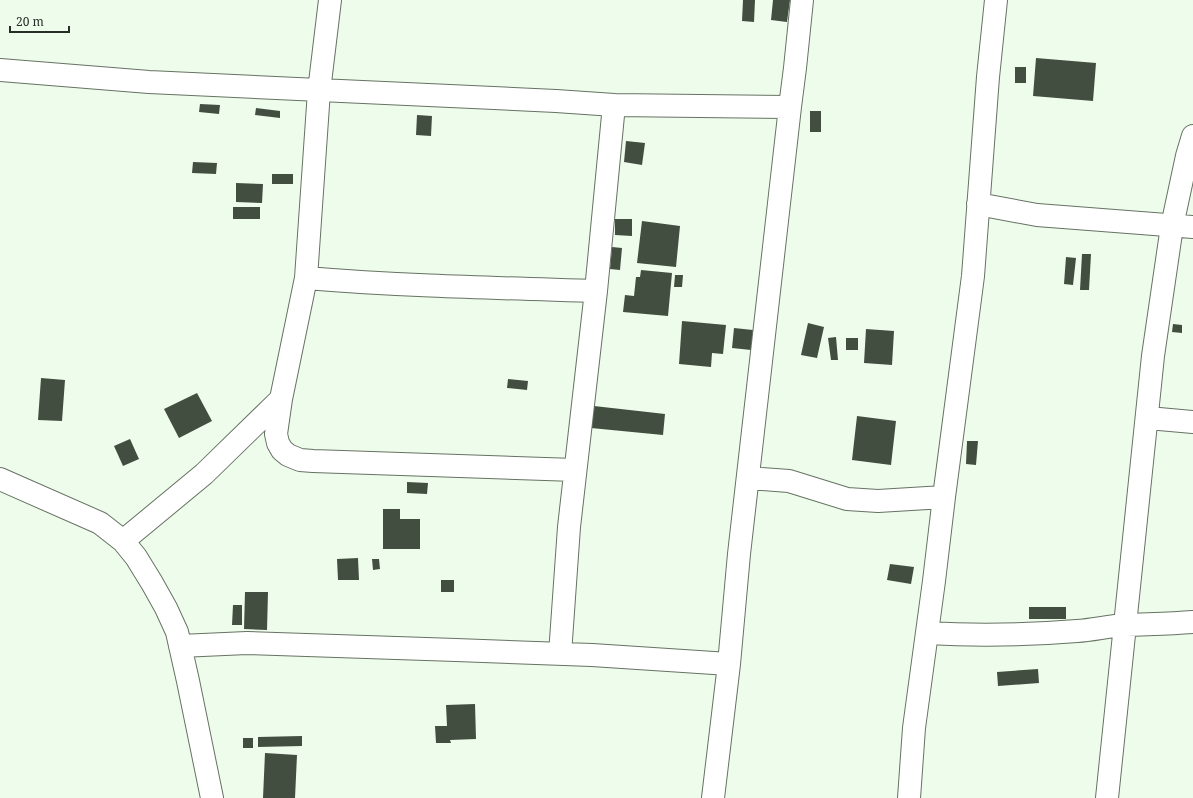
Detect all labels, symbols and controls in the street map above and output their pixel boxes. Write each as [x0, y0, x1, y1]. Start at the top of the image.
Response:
scale bar [10, 8, 69, 34]
text: 20 m [16, 13, 44, 30]

